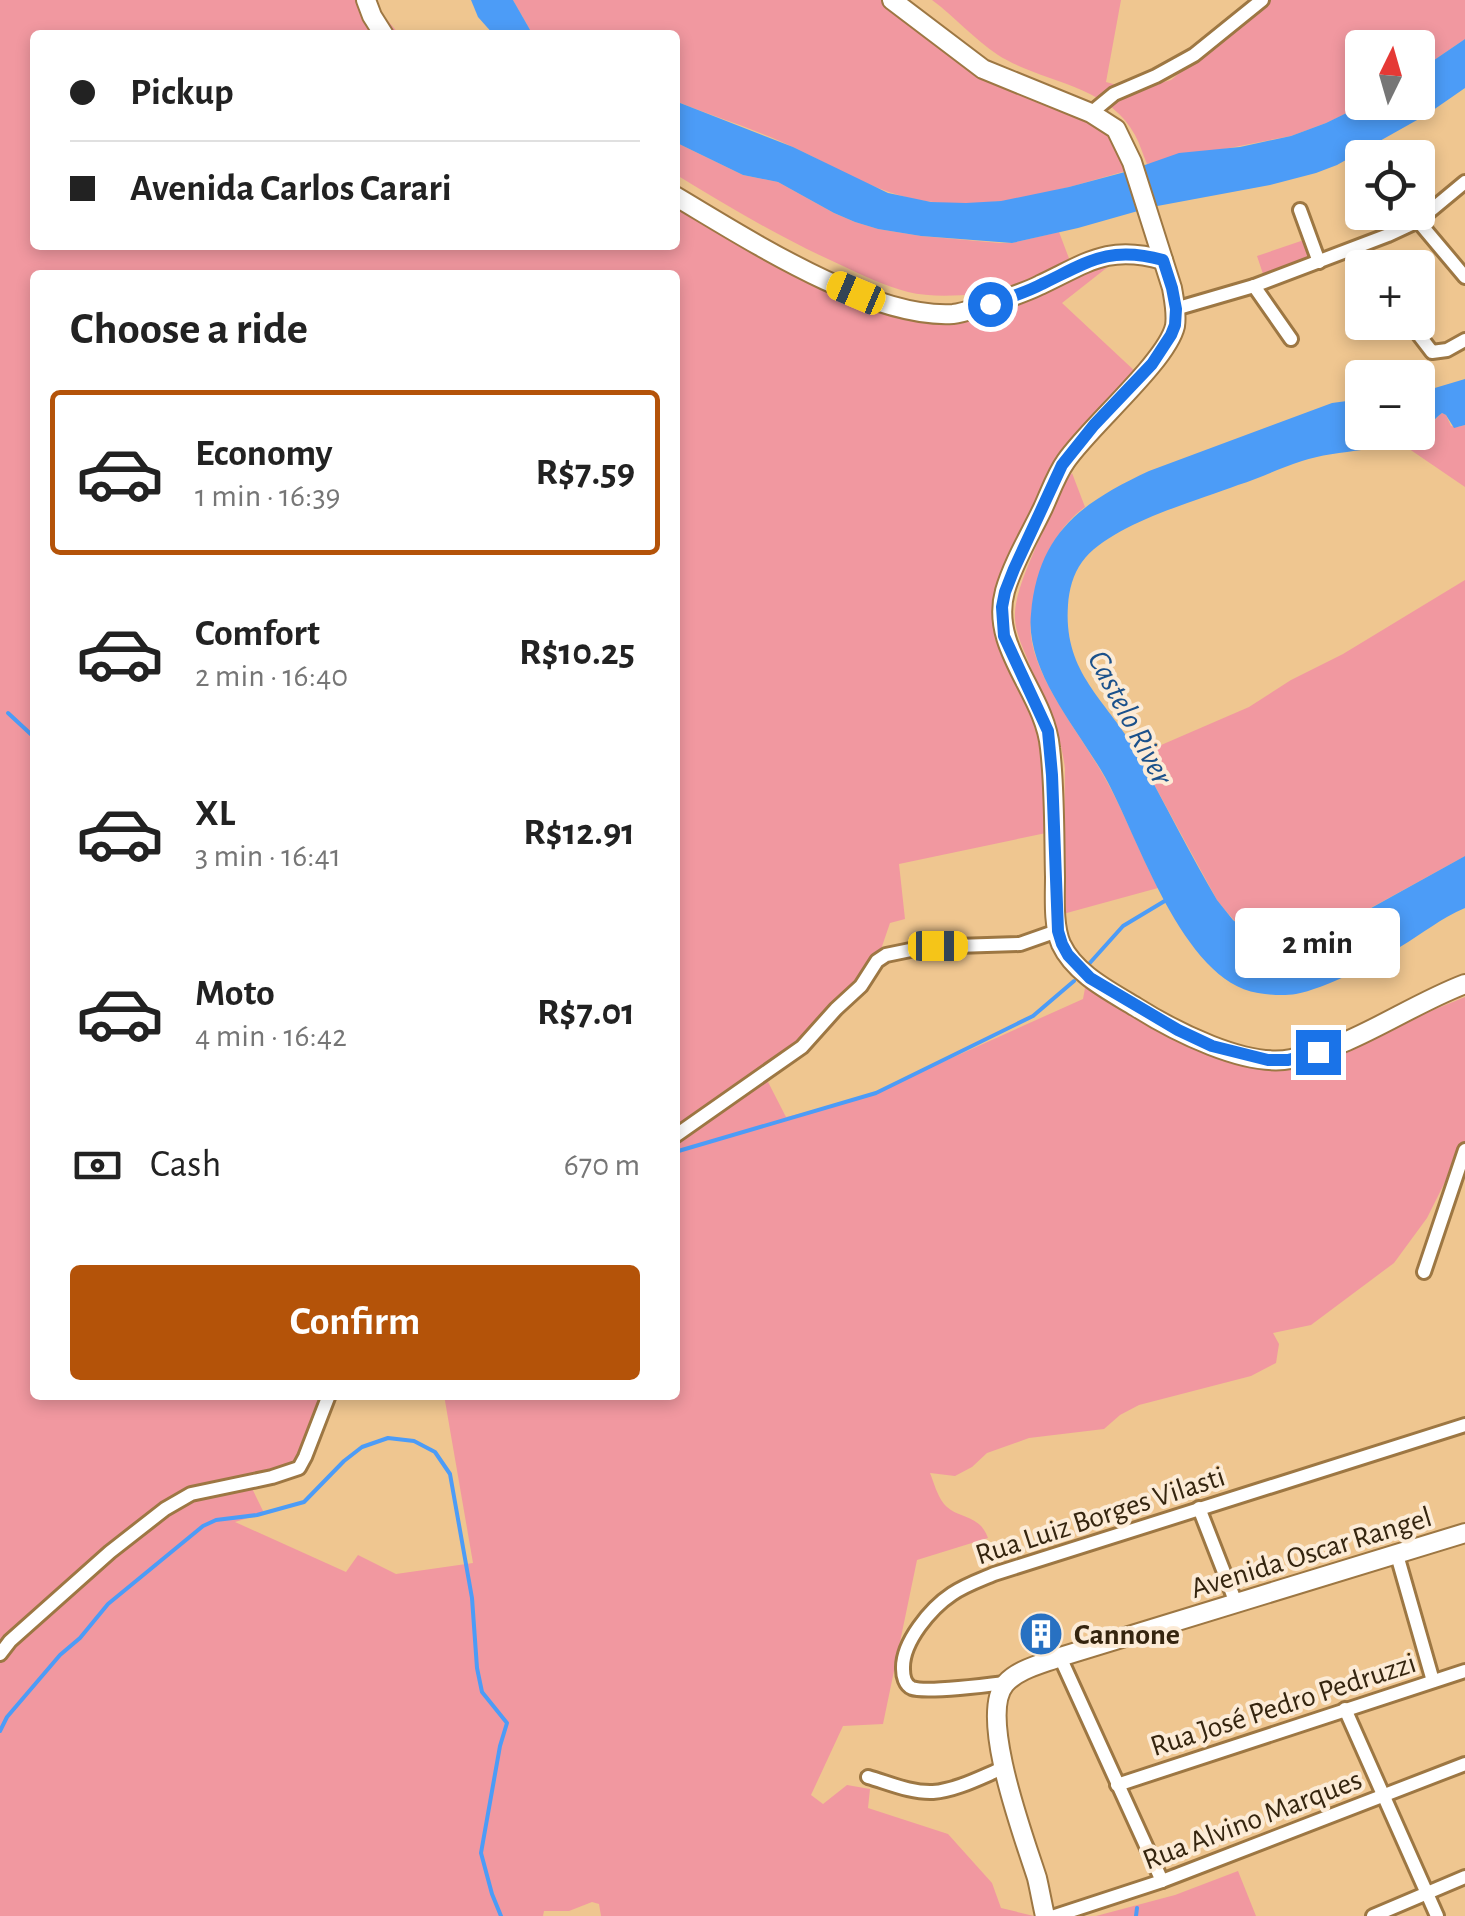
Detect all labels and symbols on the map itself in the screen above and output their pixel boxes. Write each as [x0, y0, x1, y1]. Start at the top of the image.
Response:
north arrow [1345, 30, 1435, 120]
car [823, 267, 889, 319]
route start [968, 282, 1013, 327]
water label: Castelo River [1082, 645, 1179, 791]
callout: 2 min [1236, 907, 1400, 977]
car [908, 931, 968, 961]
route end [1296, 1030, 1341, 1075]
street label: Rua Luiz Borges Vilasti [972, 1461, 1229, 1570]
street label: Avenida Oscar Rangel [1187, 1502, 1435, 1604]
building icon: Cannone [1018, 1611, 1064, 1657]
place label: Cannone [1074, 1620, 1180, 1650]
street label: Rua José Pedro Pedruzzi [1147, 1648, 1420, 1762]
street label: Rua Alvino Marques [1139, 1764, 1366, 1876]

